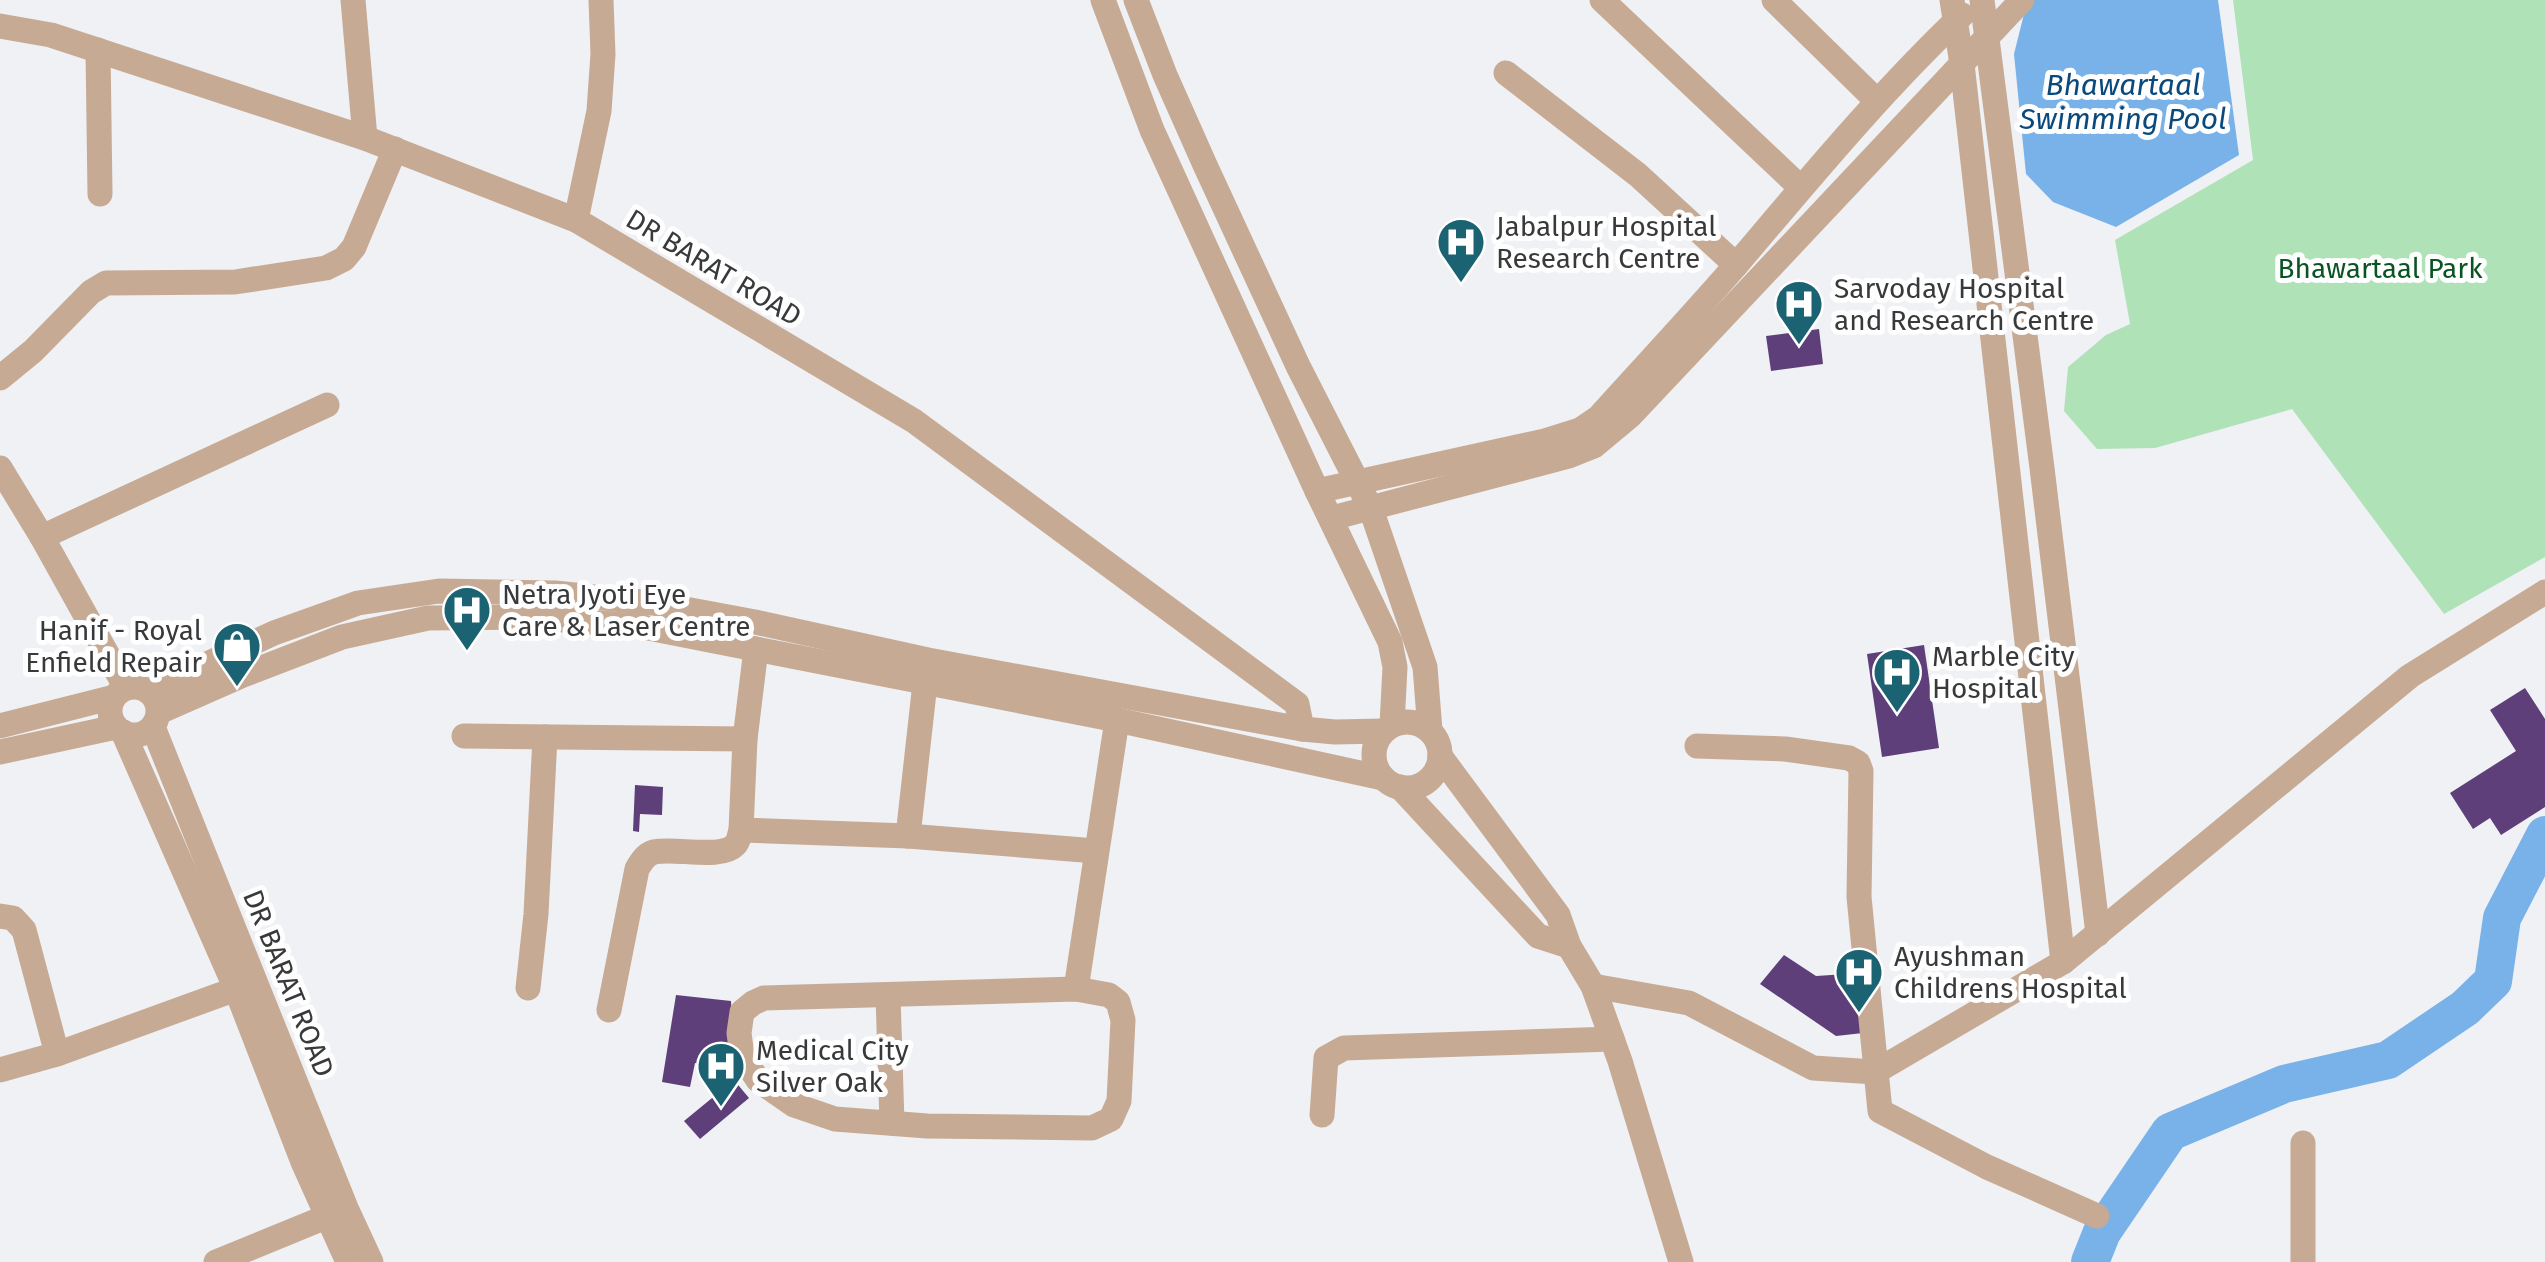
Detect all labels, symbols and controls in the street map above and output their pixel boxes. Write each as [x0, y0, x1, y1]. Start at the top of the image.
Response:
water label: Bhawartaal Swimming Pool [2018, 67, 2227, 137]
street label: DR BARAT ROAD [620, 202, 807, 333]
place label: Jabalpur Hospital Research Centre [1496, 210, 1717, 275]
hospital icon: Jabalpur Hospital Research Centre [1435, 216, 1487, 284]
park label: Bhawartaal Park [2278, 252, 2483, 285]
place label: Sarvoday Hospital and Research Centre [1834, 272, 2094, 337]
hospital icon: Sarvoday Hospital and Research Centre [1773, 278, 1825, 346]
place label: Netra Jyoti Eye Care & Laser Centre [502, 578, 750, 643]
hospital icon: Netra Jyoti Eye Care & Laser Centre [441, 584, 493, 652]
place label: Hanif - Royal Enfield Repair [25, 614, 202, 679]
shop icon: Hanif - Royal Enfield Repair [211, 620, 263, 688]
place label: Marble City Hospital [1932, 640, 2075, 705]
hospital icon: Marble City Hospital [1871, 646, 1923, 714]
street label: DR BARAT ROAD [236, 885, 341, 1081]
place label: Ayushman Childrens Hospital [1894, 940, 2127, 1005]
hospital icon: Ayushman Childrens Hospital [1833, 946, 1885, 1014]
place label: Medical City Silver Oak [756, 1034, 909, 1099]
hospital icon: Medical City Silver Oak [695, 1040, 747, 1108]

